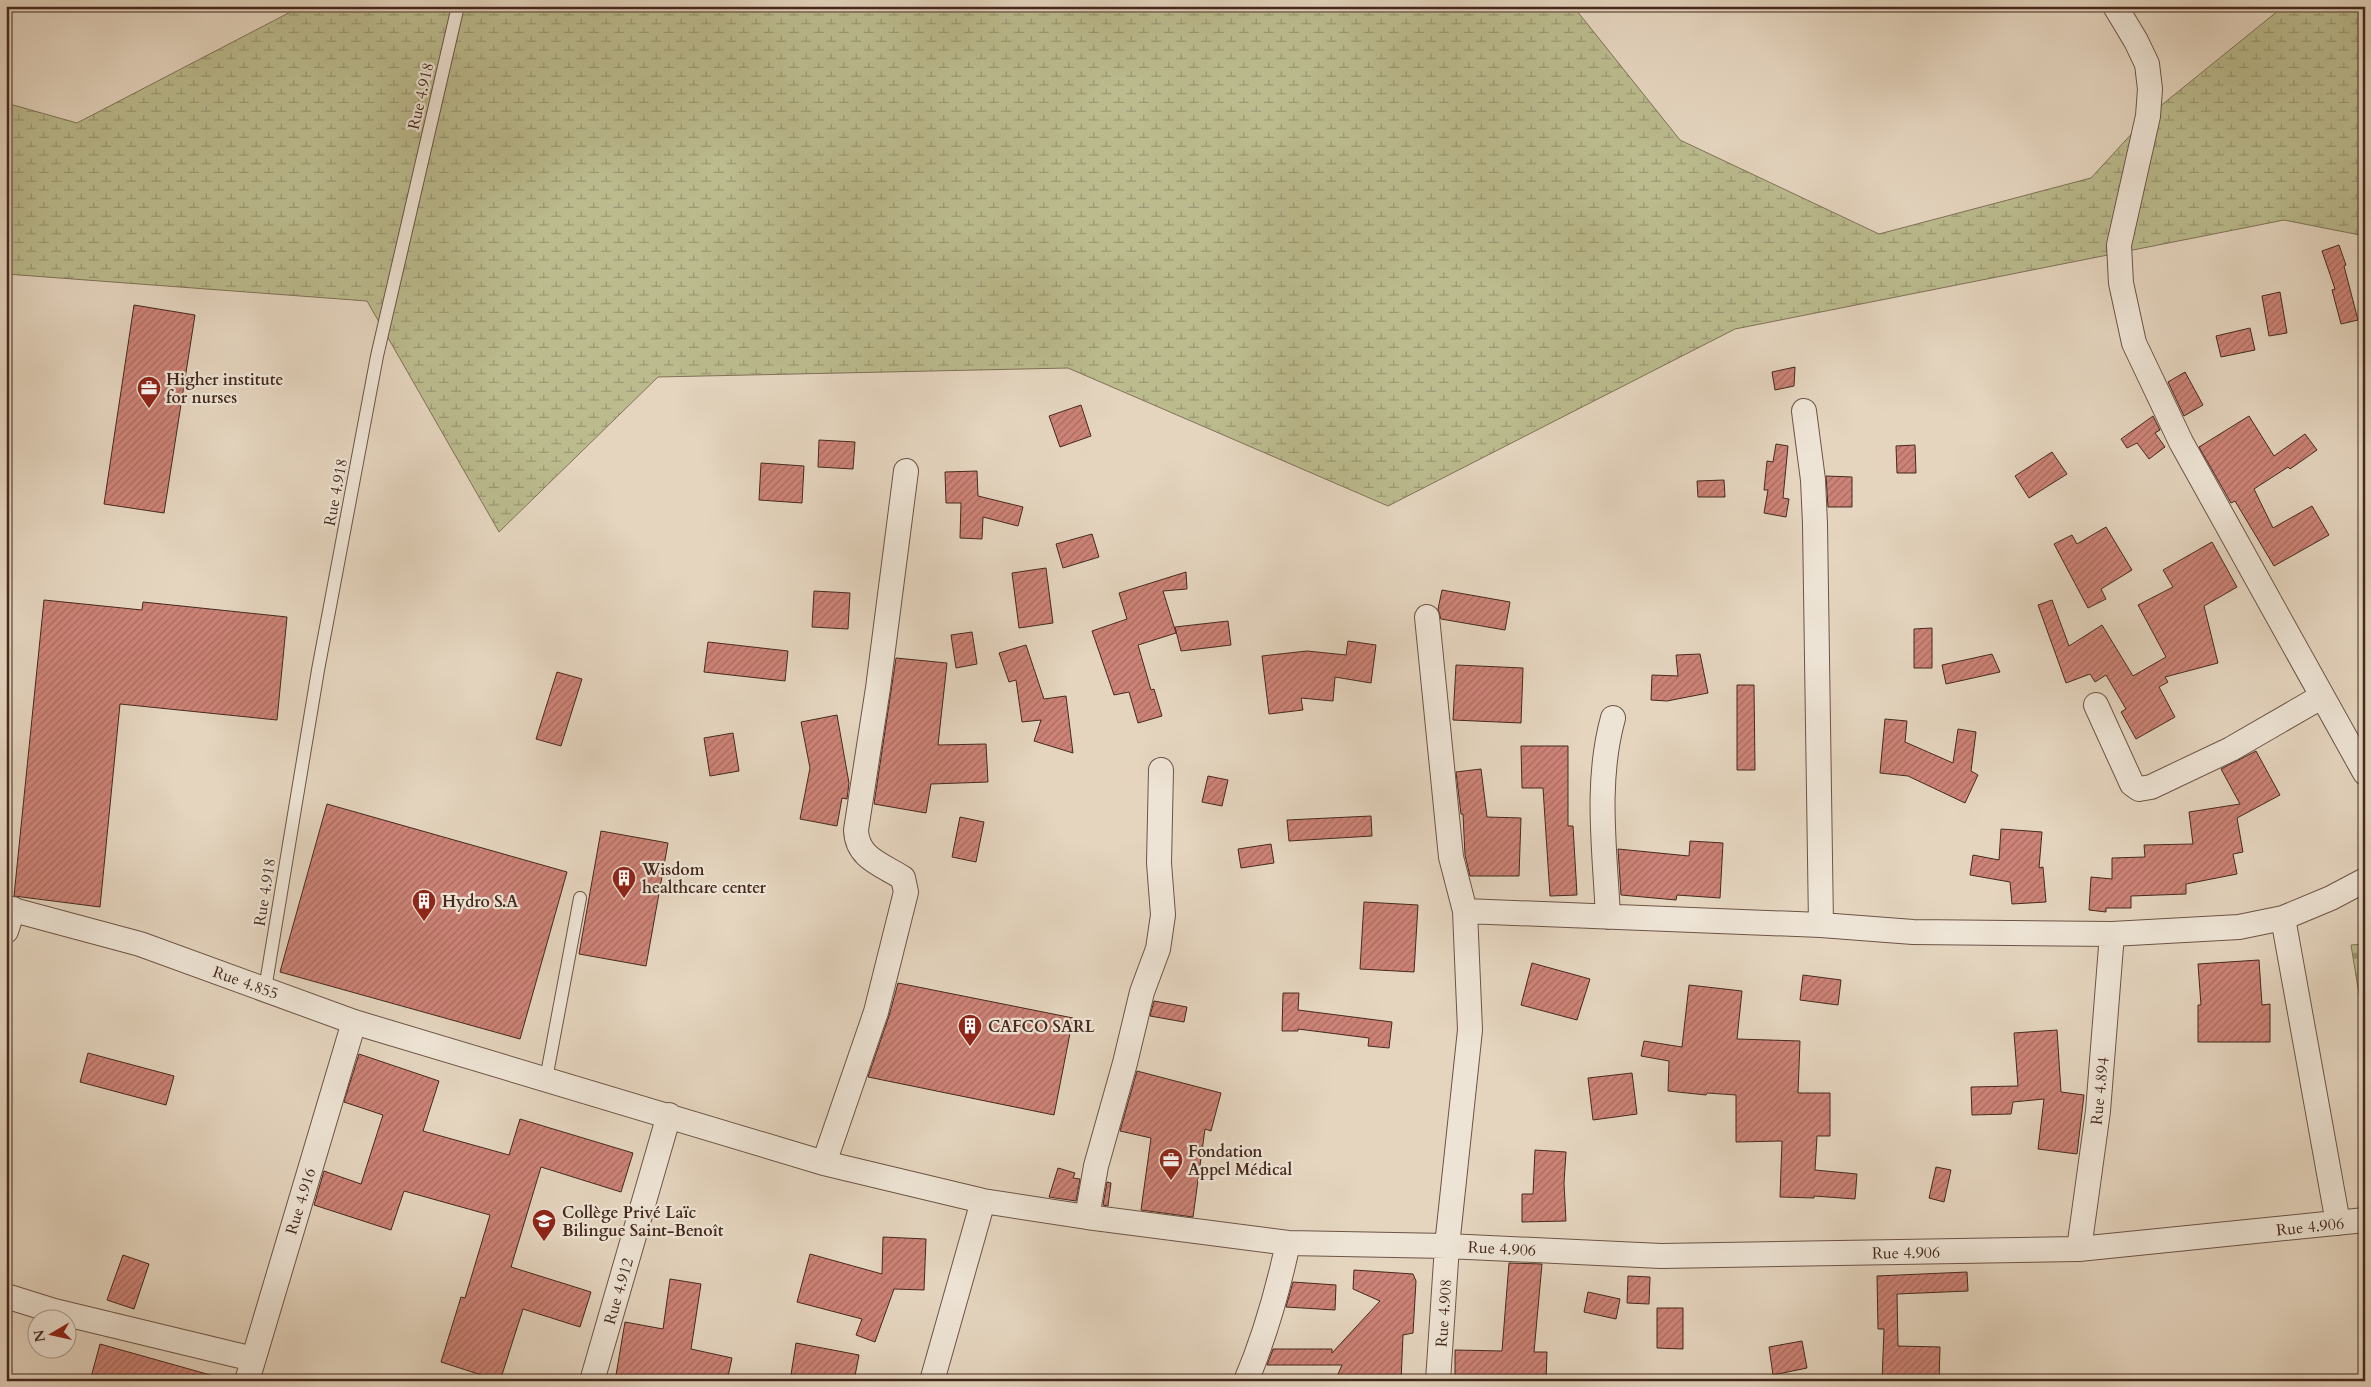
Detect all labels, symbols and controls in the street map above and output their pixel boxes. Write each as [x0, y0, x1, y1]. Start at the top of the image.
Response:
street label: Rue 4.918 [403, 60, 439, 132]
place label: Higher institute for nurses [166, 369, 283, 409]
office icon: Higher institute for nurses [136, 375, 162, 409]
street label: Rue 4.918 [319, 457, 353, 528]
street label: Rue 4.918 [249, 857, 281, 928]
place label: Wisdom healthcare center [641, 859, 766, 899]
building icon: Wisdom healthcare center [611, 865, 637, 899]
building icon: Hydro S.A [411, 888, 437, 922]
place label: Hydro S.A [442, 891, 518, 913]
street label: Rue 4.855 [210, 961, 282, 1005]
building icon: CAFCO SARL [957, 1013, 983, 1047]
place label: CAFCO SARL [988, 1016, 1096, 1038]
street label: Rue 4.894 [2085, 1056, 2115, 1126]
place label: Fondation Appel Médical [1188, 1141, 1293, 1181]
office icon: Fondation Appel Médical [1158, 1147, 1184, 1181]
street label: Rue 4.916 [280, 1165, 321, 1237]
place label: Collège Privé Laïc Bilingue Saint-Benoît [562, 1202, 724, 1242]
school or university icon: Collège Privé Laïc Bilingue Saint-Benoît [531, 1208, 557, 1242]
street label: Rue 4.906 [2275, 1212, 2345, 1242]
street label: Rue 4.906 [1467, 1236, 1537, 1262]
street label: Rue 4.906 [1872, 1241, 1940, 1265]
street label: Rue 4.912 [599, 1255, 639, 1327]
street label: Rue 4.908 [1431, 1278, 1457, 1348]
north arrow [28, 1310, 78, 1360]
text: N [29, 1328, 50, 1343]

